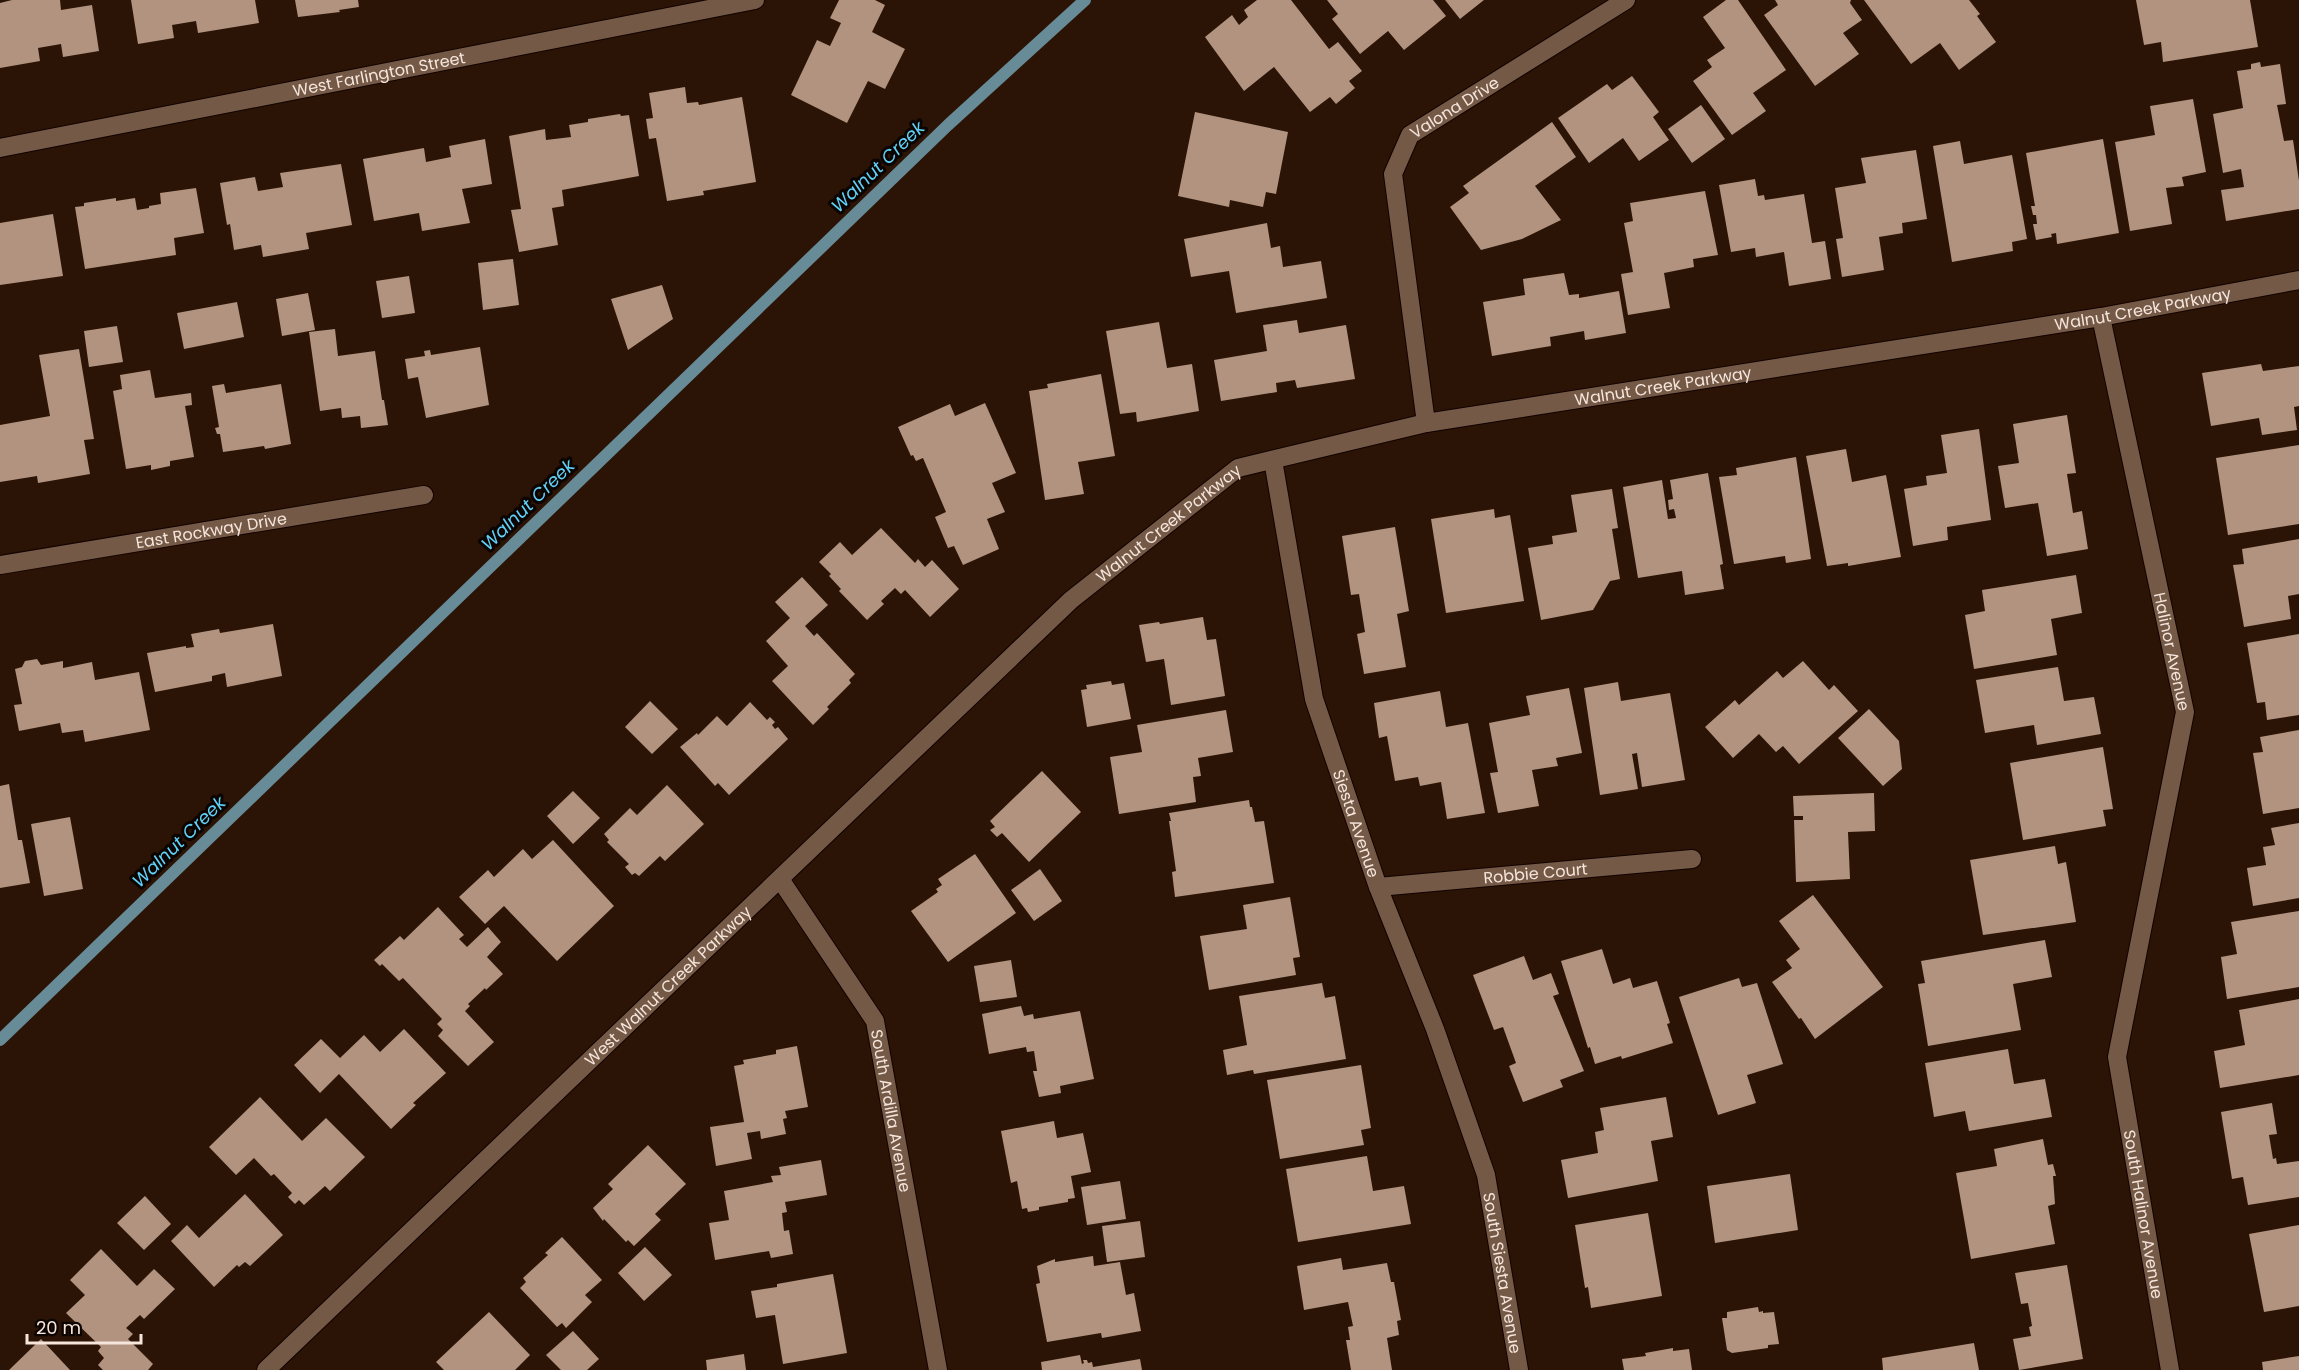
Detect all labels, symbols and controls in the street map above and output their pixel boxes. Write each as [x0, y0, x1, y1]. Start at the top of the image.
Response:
street label: West Farlington Street [291, 46, 467, 102]
street label: Valona Drive [1406, 71, 1504, 144]
water label: Walnut Creek [825, 115, 930, 218]
street label: Walnut Creek Parkway [2053, 282, 2233, 336]
street label: Walnut Creek Parkway [1573, 361, 1753, 412]
water label: Walnut Creek [475, 453, 580, 556]
street label: Walnut Creek Parkway [1091, 459, 1246, 588]
street label: East Rockway Drive [134, 507, 289, 554]
street label: Halinor Avenue [2148, 590, 2195, 713]
street label: Siesta Avenue [1327, 767, 1385, 881]
water label: Walnut Creek [126, 790, 231, 893]
street label: Robbie Court [1482, 857, 1589, 890]
street label: West Walnut Creek Parkway [580, 901, 757, 1071]
street label: South Ardilla Avenue [865, 1028, 917, 1194]
street label: South Halinor Avenue [2118, 1128, 2169, 1301]
street label: South Siesta Avenue [1477, 1191, 1527, 1355]
scale bar [27, 1307, 141, 1345]
text: 20 m [36, 1315, 81, 1340]

